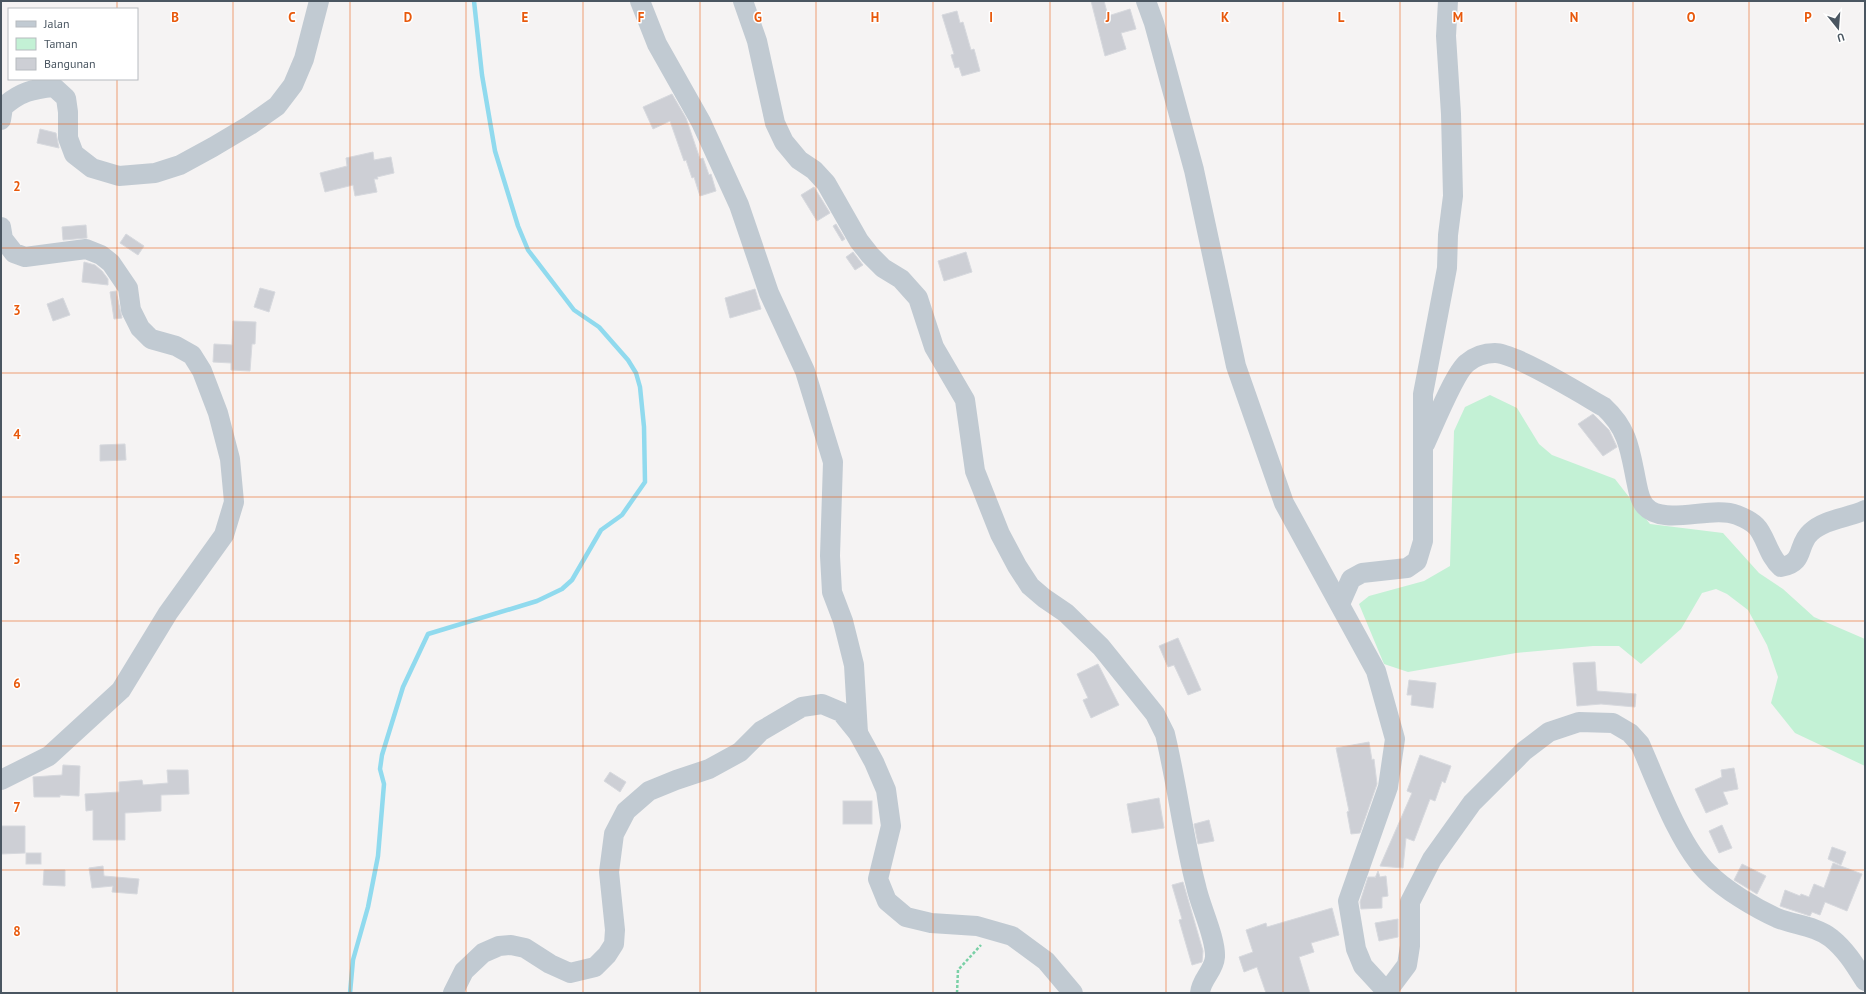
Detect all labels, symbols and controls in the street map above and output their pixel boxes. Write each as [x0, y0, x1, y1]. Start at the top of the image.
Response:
legend [8, 8, 138, 80]
north arrow [1818, 8, 1858, 48]
text: B [171, 9, 179, 26]
text: C [288, 9, 296, 26]
text: D [404, 9, 412, 26]
text: E [522, 9, 529, 26]
text: F [638, 9, 645, 26]
text: G [754, 9, 762, 26]
text: H [871, 9, 879, 26]
text: I [989, 9, 993, 26]
text: J [1105, 9, 1110, 26]
text: K [1221, 9, 1229, 26]
text: L [1338, 9, 1345, 26]
text: M [1453, 9, 1463, 26]
text: N [1570, 9, 1578, 26]
text: O [1687, 9, 1696, 26]
text: P [1804, 9, 1812, 26]
text: Jalan [43, 16, 69, 31]
text: U [1835, 30, 1846, 45]
text: Taman [44, 36, 78, 51]
text: Bangunan [44, 56, 96, 71]
text: 2 [13, 178, 21, 195]
text: 3 [13, 302, 21, 319]
text: 4 [13, 426, 21, 443]
text: 5 [13, 551, 21, 568]
text: 6 [13, 675, 21, 692]
text: 7 [13, 799, 21, 816]
text: 8 [13, 923, 21, 940]

